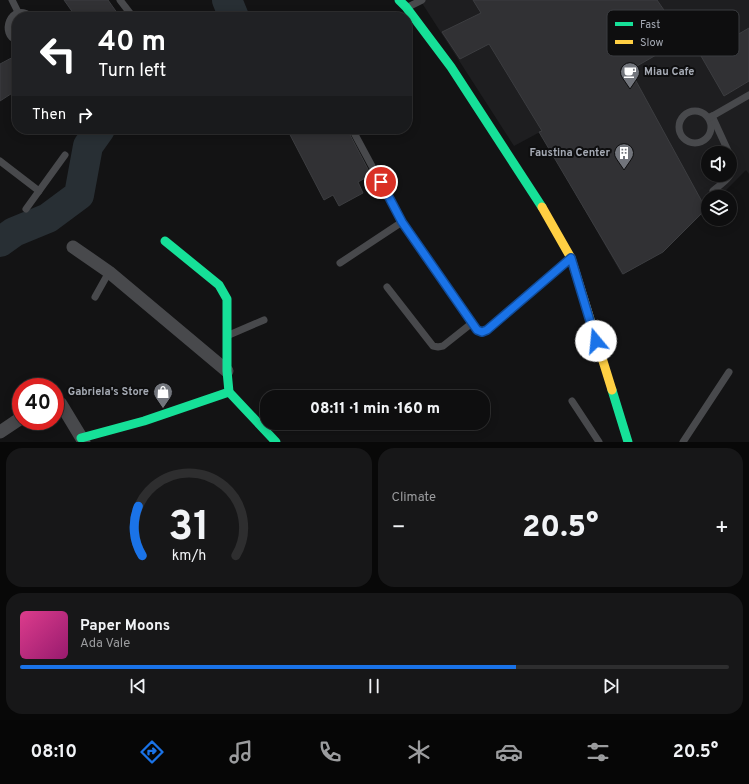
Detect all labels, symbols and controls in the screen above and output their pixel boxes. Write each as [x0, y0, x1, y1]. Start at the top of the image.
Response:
legend [607, 10, 739, 56]
text: Fast [640, 18, 660, 32]
text: 40 m [98, 25, 166, 61]
icon: left [32, 28, 84, 80]
text: Slow [640, 36, 663, 50]
text: Turn left [98, 60, 166, 83]
cafe icon: Miau Cafe [619, 61, 641, 89]
place label: Miau Cafe [644, 65, 694, 79]
icon: right [74, 104, 96, 126]
text: Then [32, 106, 66, 125]
building icon: Faustina Center [613, 142, 635, 170]
place label: Faustina Center [530, 146, 610, 160]
map controls [701, 146, 737, 226]
button: sound [701, 146, 737, 182]
pin [364, 165, 398, 199]
icon: arrive [370, 171, 392, 193]
button: layers [701, 190, 737, 226]
position arrow [575, 320, 617, 362]
speed limit sign: 40 [12, 378, 64, 430]
shop icon: Gabriela's Store [152, 381, 174, 409]
place label: Gabriela's Store [68, 385, 149, 399]
text: 08:11 · 1 min · 160 m [310, 400, 440, 419]
text: Climate [392, 490, 436, 506]
text: 31 [168, 501, 210, 554]
text: 20.5° [522, 510, 598, 547]
text: − [392, 515, 406, 542]
text: + [715, 515, 729, 542]
text: km/h [171, 546, 206, 564]
text: Paper Moons [80, 617, 170, 636]
text: Ada Vale [80, 636, 130, 652]
icon: previous [127, 675, 149, 697]
icon: pause [363, 675, 385, 697]
icon: next [600, 675, 622, 697]
icon: directions [138, 738, 166, 766]
icon: music [227, 738, 255, 766]
icon: phone [316, 738, 344, 766]
icon: climate [405, 738, 433, 766]
icon: car [495, 738, 523, 766]
icon: filters [584, 738, 612, 766]
text: 08:10 [31, 741, 77, 764]
text: 20.5° [673, 741, 718, 764]

